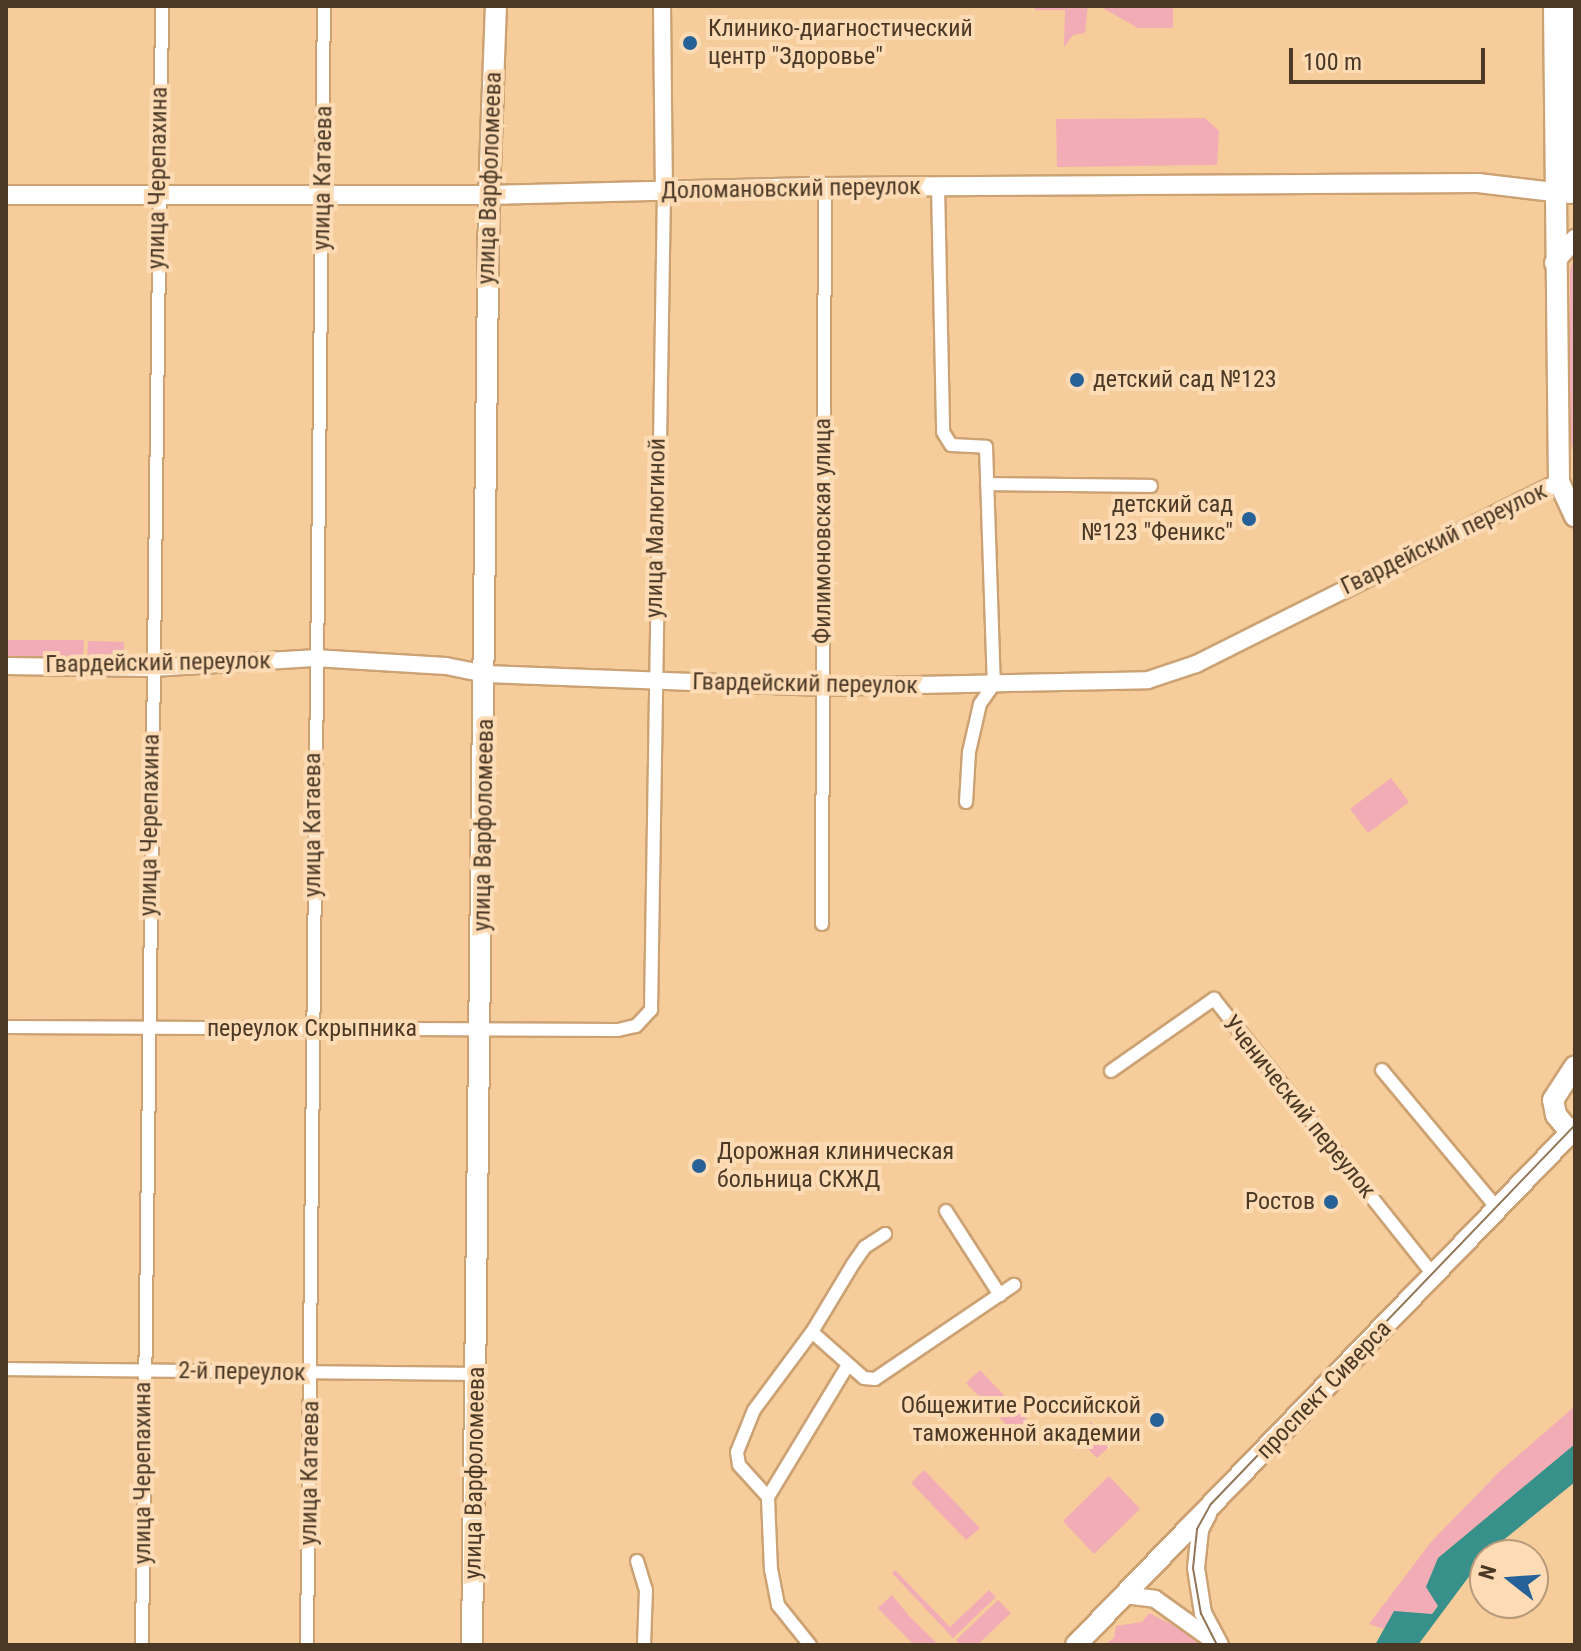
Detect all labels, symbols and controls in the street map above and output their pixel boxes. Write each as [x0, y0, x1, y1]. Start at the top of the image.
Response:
place label: Клинико-диагностический центр "Здоровье" [708, 15, 973, 71]
marker: Клинико-диагностический центр "Здоровье" [679, 32, 701, 54]
scale bar [1293, 32, 1489, 82]
text: 100 m [1303, 48, 1362, 76]
street label: улица Варфоломеева [472, 71, 508, 285]
street label: улица Черепахина [142, 87, 174, 269]
street label: улица Катаева [307, 105, 339, 251]
street label: Доломановский переулок [661, 172, 921, 206]
place label: детский сад №123 [1093, 366, 1277, 394]
marker: детский сад №123 [1068, 371, 1086, 389]
street label: Филимоновская улица [809, 418, 837, 644]
street label: улица Малюгиной [640, 438, 672, 618]
street label: Гвардейский переулок [1336, 477, 1552, 601]
place label: детский сад №123 "Феникс" [1081, 491, 1233, 547]
marker: детский сад №123 "Феникс" [1240, 510, 1258, 528]
street label: Гвардейский переулок [45, 647, 271, 679]
street label: Гвардейский переулок [692, 668, 918, 700]
street label: улица Варфоломеева [468, 718, 500, 932]
street label: улица Черепахина [134, 734, 166, 916]
street label: улица Катаева [299, 753, 327, 897]
street label: Ученический переулок [1216, 1010, 1382, 1204]
street label: переулок Скрыпника [207, 1015, 417, 1043]
place label: Дорожная клиническая больница СКЖД [717, 1138, 954, 1194]
marker: Дорожная клиническая больница СКЖД [688, 1155, 710, 1177]
place label: Ростов [1245, 1188, 1315, 1216]
marker: Ростов [1322, 1193, 1340, 1211]
street label: проспект Сиверса [1251, 1315, 1397, 1465]
street label: 2-й переулок [178, 1356, 306, 1388]
street label: улица Варфоломеева [459, 1366, 491, 1580]
street label: улица Черепахина [129, 1382, 157, 1564]
place label: Общежитие Российской таможенной академии [901, 1392, 1141, 1448]
street label: улица Катаева [294, 1400, 326, 1546]
marker: Общежитие Российской таможенной академии [1148, 1411, 1166, 1429]
north arrow [1469, 1539, 1549, 1619]
text: N [1474, 1562, 1501, 1583]

